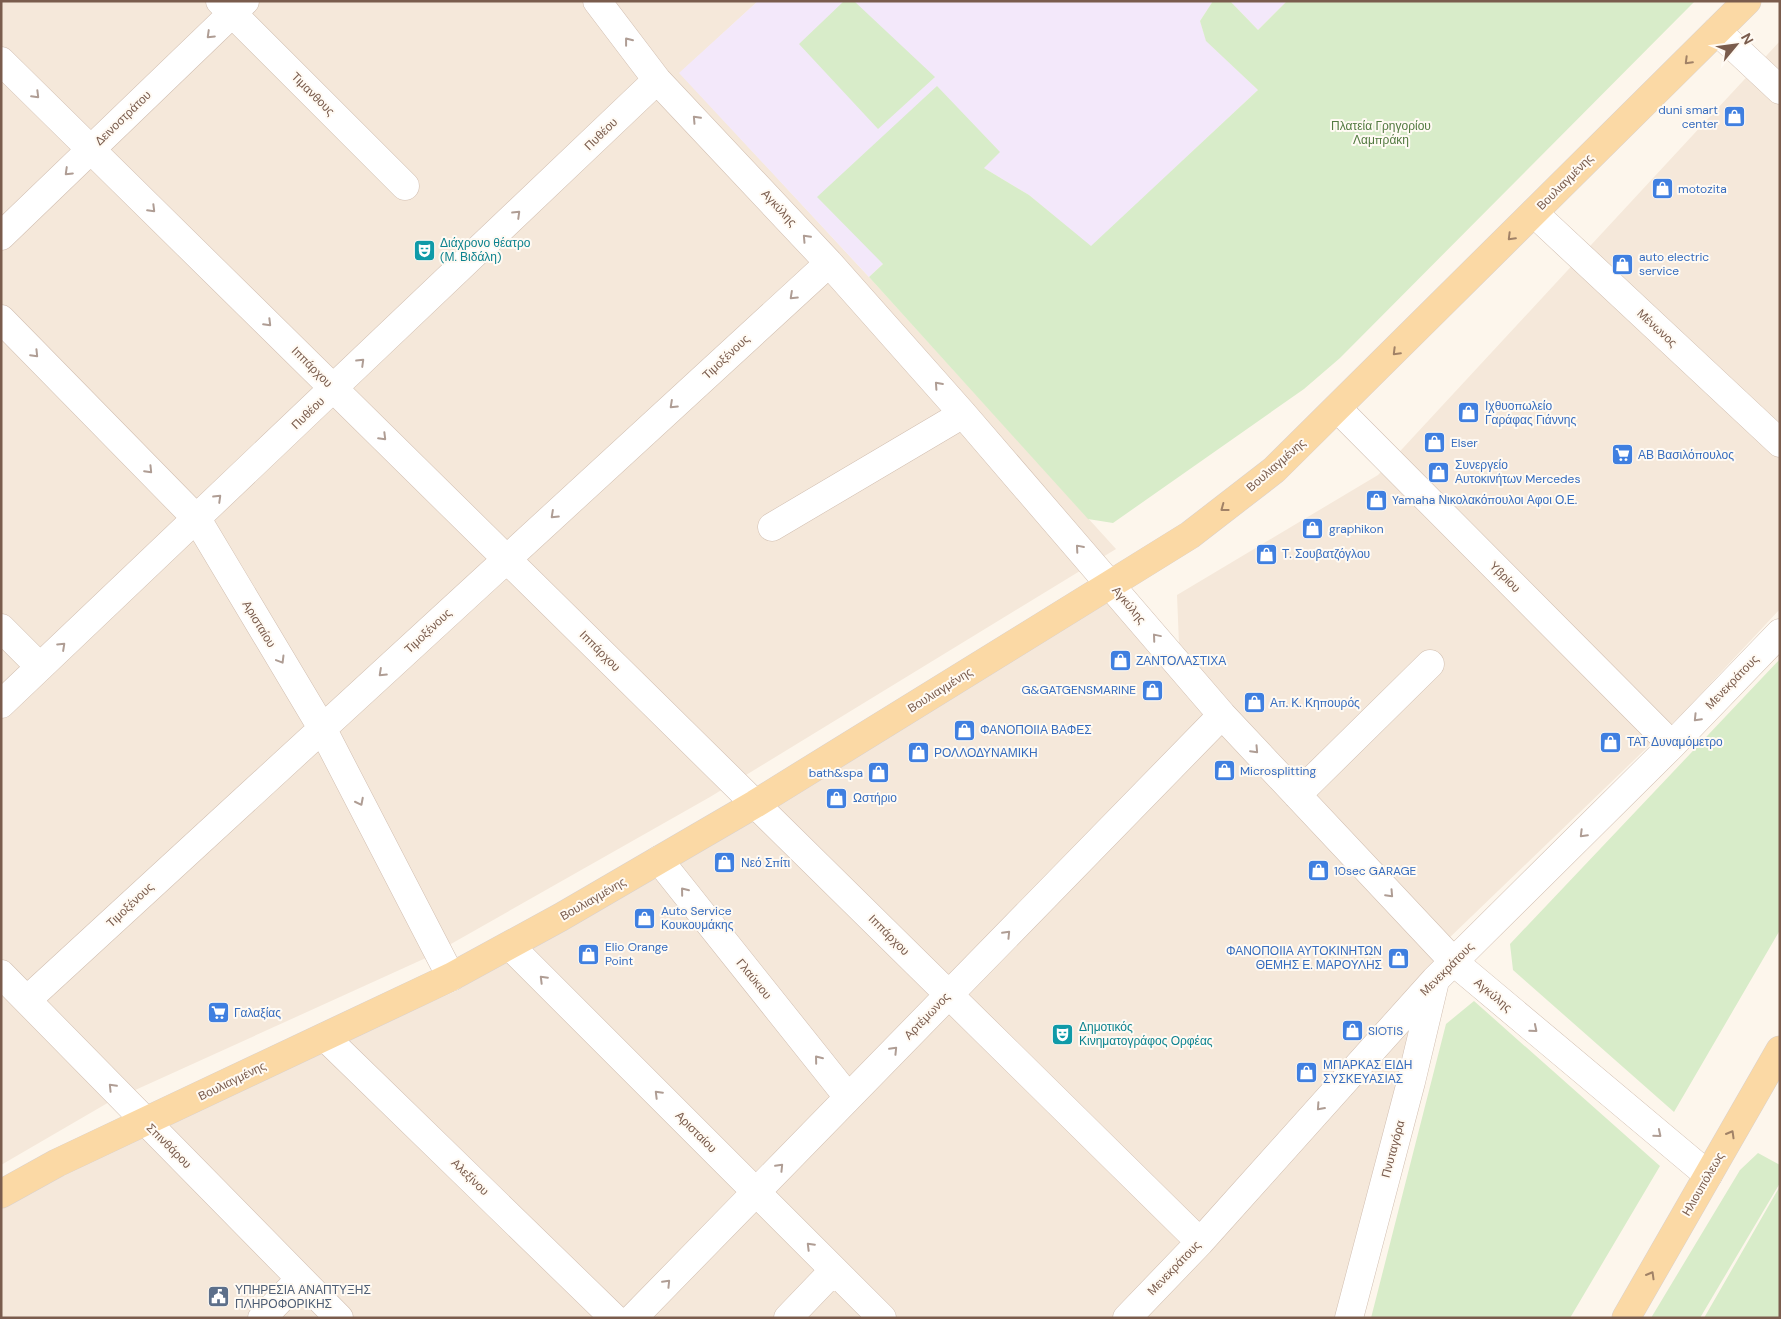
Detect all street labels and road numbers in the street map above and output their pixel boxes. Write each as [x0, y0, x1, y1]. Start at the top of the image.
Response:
street label: Τιμανθους [288, 69, 338, 119]
street label: Δεινοστράτου [91, 87, 155, 149]
street label: Πυθέου [581, 114, 621, 154]
street label: Βουλιαγμένης [1533, 150, 1597, 214]
street label: Αγκύλης [758, 186, 800, 230]
street label: Μένωνος [1634, 305, 1681, 351]
street label: Τιμοξένους [699, 331, 753, 383]
street label: Ιππάρχου [288, 343, 336, 391]
street label: Πυθέου [288, 393, 328, 433]
street label: Βουλιαγμένης [1243, 435, 1309, 495]
street label: Υβρίου [1486, 558, 1524, 596]
street label: Αγκύλης [1108, 583, 1150, 627]
street label: Αρισταίου [239, 597, 279, 651]
street label: Τιμοξένους [401, 605, 455, 657]
street label: Ιππάρχου [576, 627, 624, 675]
street label: Μενεκράτους [1702, 651, 1762, 713]
street label: Βουλιαγμένης [905, 664, 976, 716]
street label: Βουλιαγμένης [557, 874, 629, 924]
street label: Τιμοξένους [103, 879, 157, 931]
street label: Ιππάρχου [865, 911, 913, 959]
street label: Μενεκράτους [1417, 938, 1478, 999]
street label: Γλαύκιου [733, 955, 775, 1003]
street label: Αγκύλης [1471, 974, 1515, 1016]
street label: Αρτέμωνος [901, 989, 954, 1043]
street label: Βουλιαγμένης [195, 1058, 269, 1104]
street label: Αρισταίου [672, 1108, 720, 1156]
street label: Πνυταγόρα [1378, 1118, 1408, 1180]
street label: Σπινθάρου [143, 1120, 195, 1172]
street label: Ηλιουπόλεως [1678, 1149, 1728, 1219]
street label: Αλεξίνου [448, 1155, 492, 1199]
street label: Μενεκράτους [1144, 1237, 1204, 1299]

